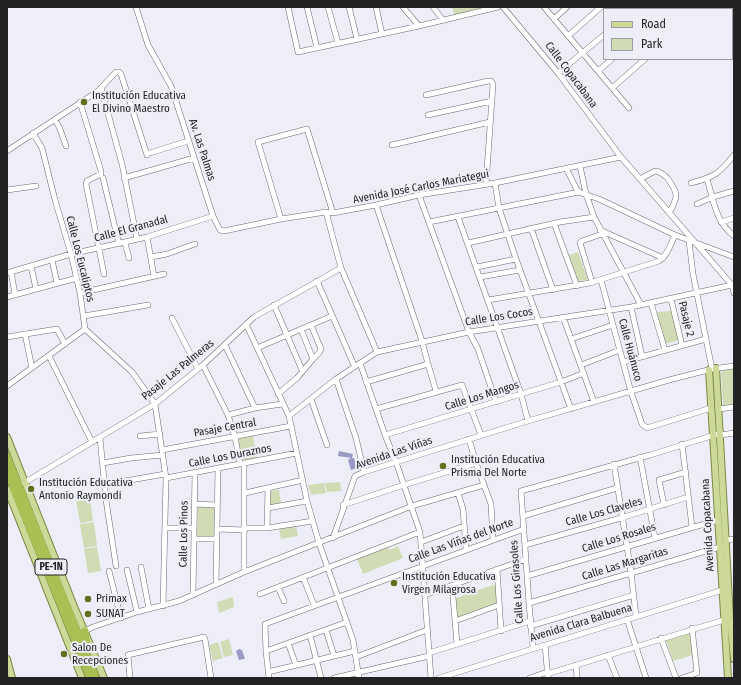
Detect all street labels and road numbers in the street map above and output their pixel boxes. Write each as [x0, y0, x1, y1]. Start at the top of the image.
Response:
street label: Calle Copacabana [542, 39, 600, 111]
street label: Av. Las Palmas [186, 117, 218, 183]
street label: Avenida José Carlos Mariategui [352, 167, 490, 207]
street label: Calle El Granadal [93, 213, 169, 245]
street label: Calle Los Eucaliptos [63, 215, 97, 303]
street label: Pasaje 2 [675, 300, 697, 338]
street label: Calle Los Cocos [464, 305, 534, 329]
street label: Calle Huánuco [615, 317, 645, 383]
street label: Pasaje Las Palmeras [139, 337, 217, 403]
street label: Calle Los Mangos [443, 378, 521, 414]
street label: Pasaje Central [193, 416, 257, 440]
street label: Avenida Las Viñas [354, 434, 434, 472]
street label: Calle Los Duraznos [188, 442, 272, 470]
street label: Avenida Copacabana [699, 478, 717, 572]
street label: Calle Los Claveles [564, 495, 644, 529]
street label: Calle Los Pinos [177, 500, 191, 568]
street label: Calle Las Viñas del Norte [407, 516, 515, 566]
street label: Calle Los Rosales [580, 520, 658, 556]
street label: Calle Los Girasoles [508, 540, 526, 624]
street label: Calle Las Margaritas [580, 545, 670, 583]
road number: PE-1N [35, 559, 67, 575]
street label: Avenida Clara Balbuena [528, 601, 634, 645]

